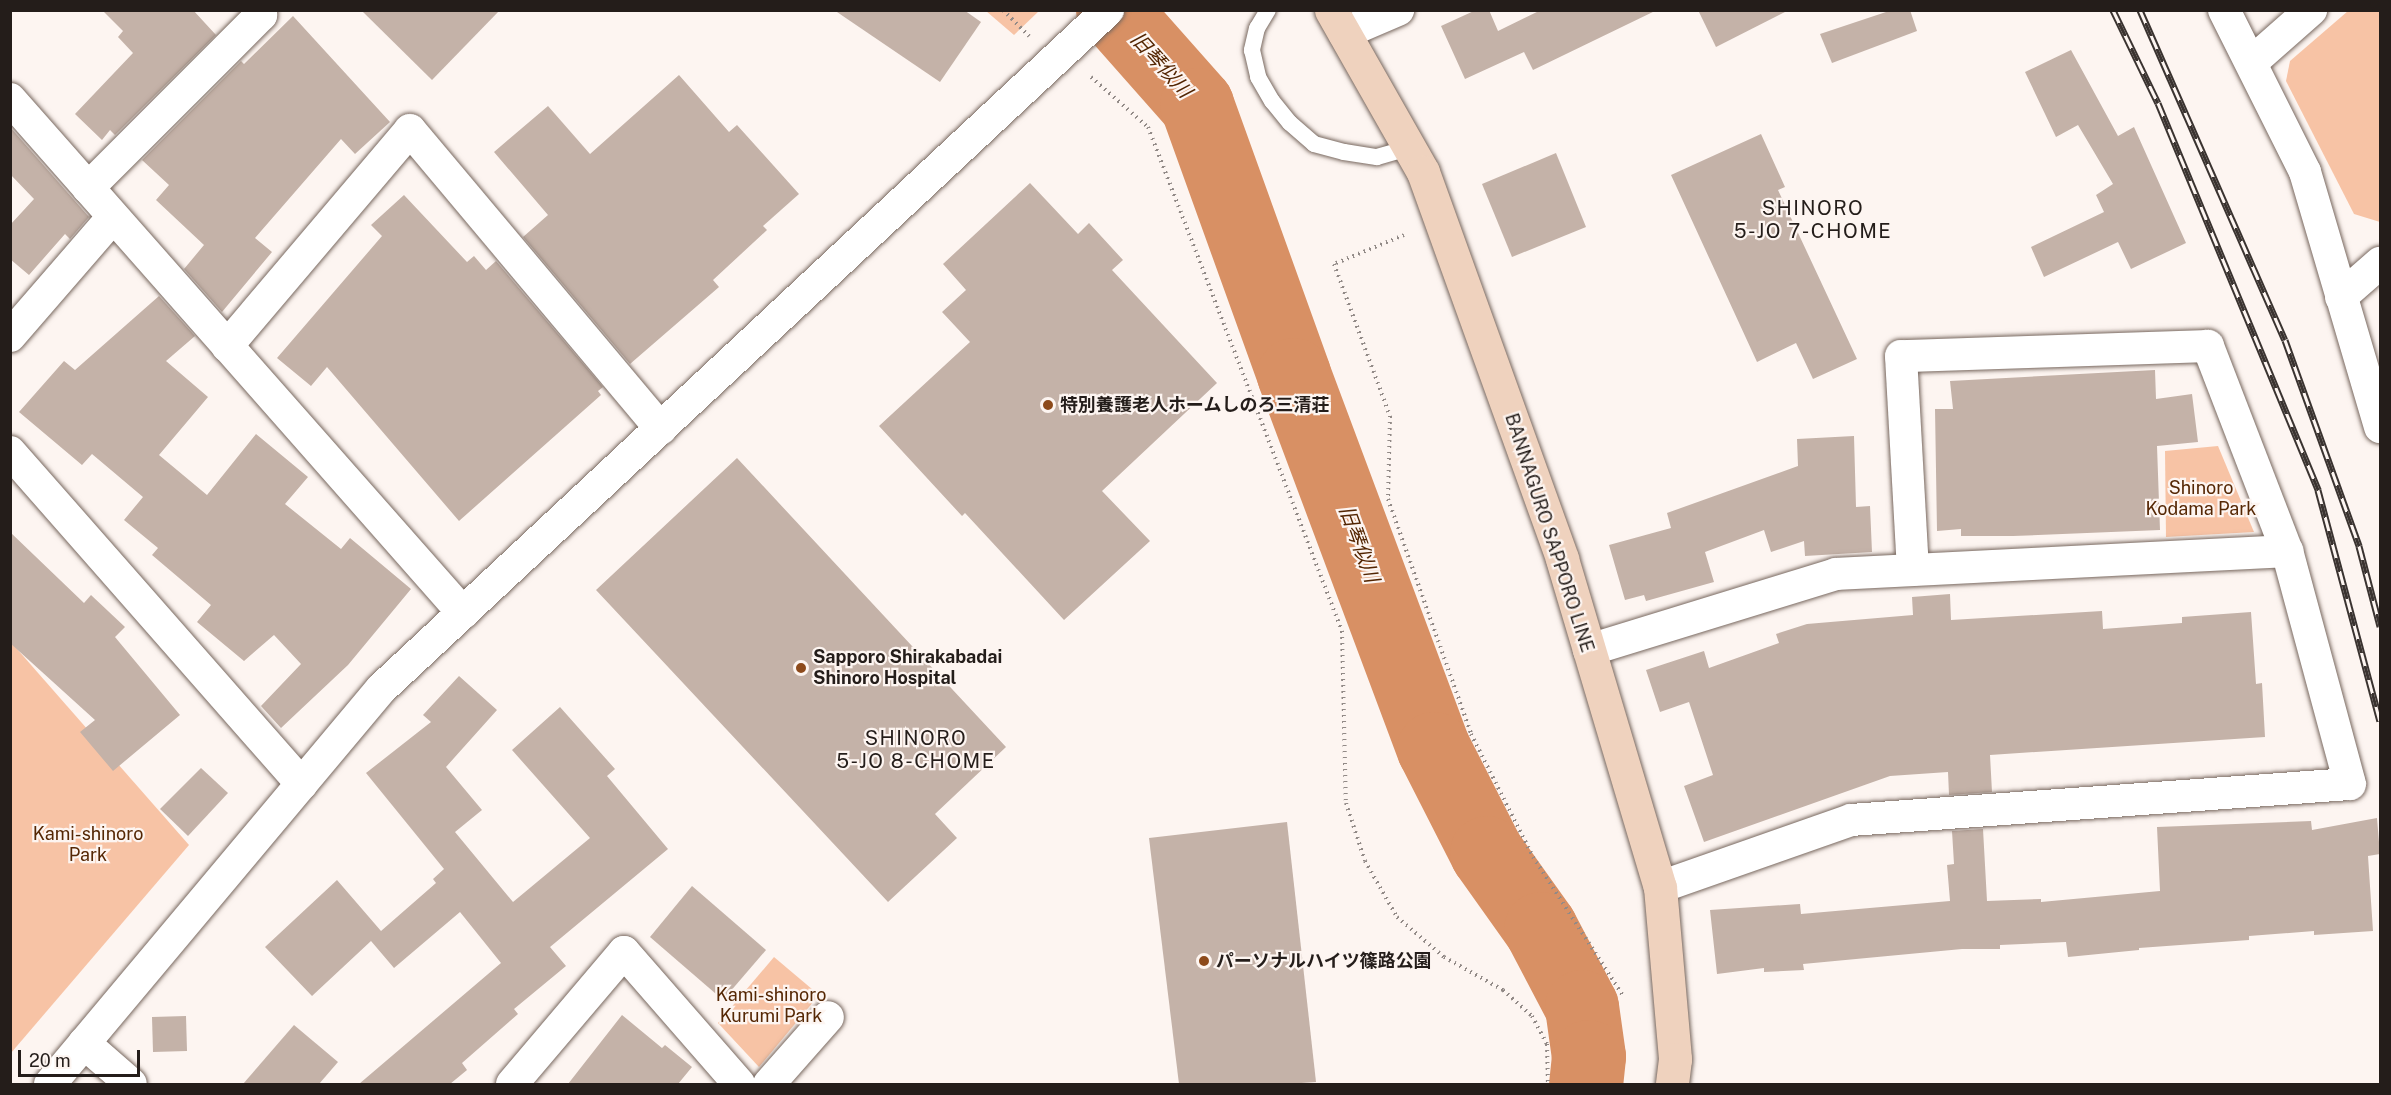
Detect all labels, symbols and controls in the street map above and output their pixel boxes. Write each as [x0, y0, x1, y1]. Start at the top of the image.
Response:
water label: 旧琴似川 [1125, 27, 1197, 103]
district label: SHINORO 5-JO 7-CHOME [1734, 196, 1892, 243]
place label: 特別養護老人ホームしのろ三清荘 [1060, 394, 1330, 416]
marker: 特別養護老人ホームしのろ三清荘 [1041, 398, 1055, 412]
street label: BANNAGURO SAPPORO LINE [1500, 411, 1598, 655]
park label: Shinoro Kodama Park [2146, 478, 2256, 520]
water label: 旧琴似川 [1334, 502, 1384, 586]
place label: Sapporo Shirakabadai Shinoro Hospital [813, 647, 1002, 690]
marker: Sapporo Shirakabadai Shinoro Hospital [794, 661, 808, 675]
district label: SHINORO 5-JO 8-CHOME [836, 726, 996, 773]
park label: Kami-shinoro Park [33, 824, 143, 866]
place label: パーソナルハイツ篠路公園 [1216, 950, 1432, 972]
marker: パーソナルハイツ篠路公園 [1197, 954, 1211, 968]
park label: Kami-shinoro Kurumi Park [716, 985, 826, 1028]
scale bar [21, 1038, 142, 1076]
text: 20 m [29, 1050, 71, 1071]

